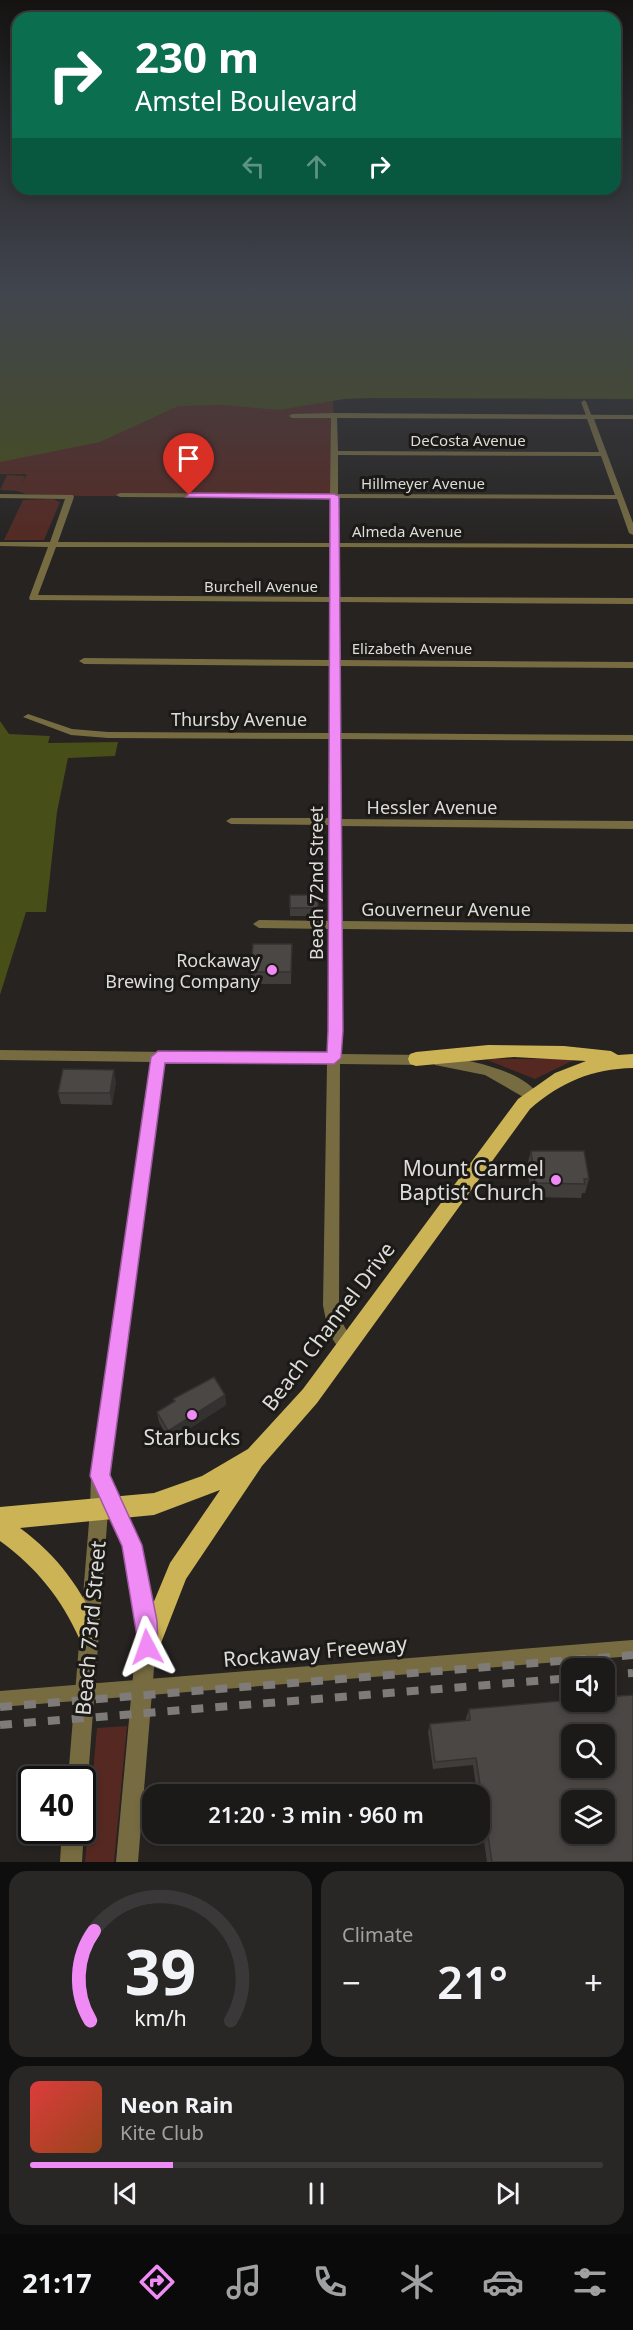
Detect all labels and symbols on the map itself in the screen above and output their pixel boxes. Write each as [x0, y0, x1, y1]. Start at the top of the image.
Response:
street label: DeCosta Avenue [410, 430, 526, 450]
pin [163, 433, 214, 495]
street label: Hillmeyer Avenue [361, 473, 485, 493]
street label: Almeda Avenue [352, 521, 462, 541]
street label: Burchell Avenue [204, 576, 318, 596]
street label: Elizabeth Avenue [352, 638, 472, 658]
street label: Thursby Avenue [171, 707, 307, 731]
street label: Hessler Avenue [367, 795, 497, 819]
street label: Beach 72nd Street [304, 805, 328, 960]
street label: Gouverneur Avenue [361, 897, 531, 921]
place label: Rockaway Brewing Company [105, 948, 261, 993]
marker: Rockaway Brewing Company [265, 963, 279, 977]
place label: Mount Carmel Baptist Church [399, 1154, 544, 1206]
marker: Mount Carmel Baptist Church [549, 1173, 563, 1187]
street label: Beach Channel Drive [255, 1236, 401, 1416]
marker: Starbucks [185, 1408, 199, 1422]
place label: Starbucks [144, 1423, 240, 1451]
street label: Beach 73rd Street [68, 1539, 112, 1716]
position arrow [115, 1615, 179, 1679]
street label: Rockaway Freeway [222, 1629, 409, 1673]
speed limit sign: 40 [18, 1766, 96, 1844]

